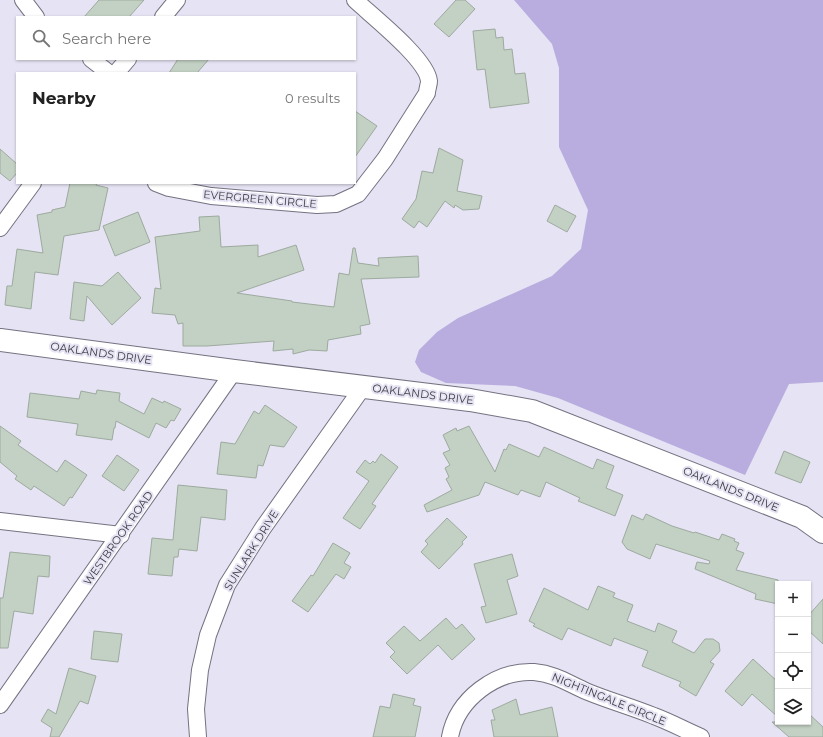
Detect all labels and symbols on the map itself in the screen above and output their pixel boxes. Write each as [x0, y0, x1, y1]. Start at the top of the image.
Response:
street label: EVERGREEN CIRCLE [203, 187, 317, 211]
street label: OAKLANDS DRIVE [50, 339, 152, 367]
street label: OAKLANDS DRIVE [372, 381, 474, 407]
street label: OAKLANDS DRIVE [681, 463, 781, 515]
street label: WESTBROOK ROAD [80, 488, 156, 588]
street label: SUNLARK DRIVE [221, 507, 281, 593]
street label: NIGHTINGALE CIRCLE [550, 670, 668, 728]

